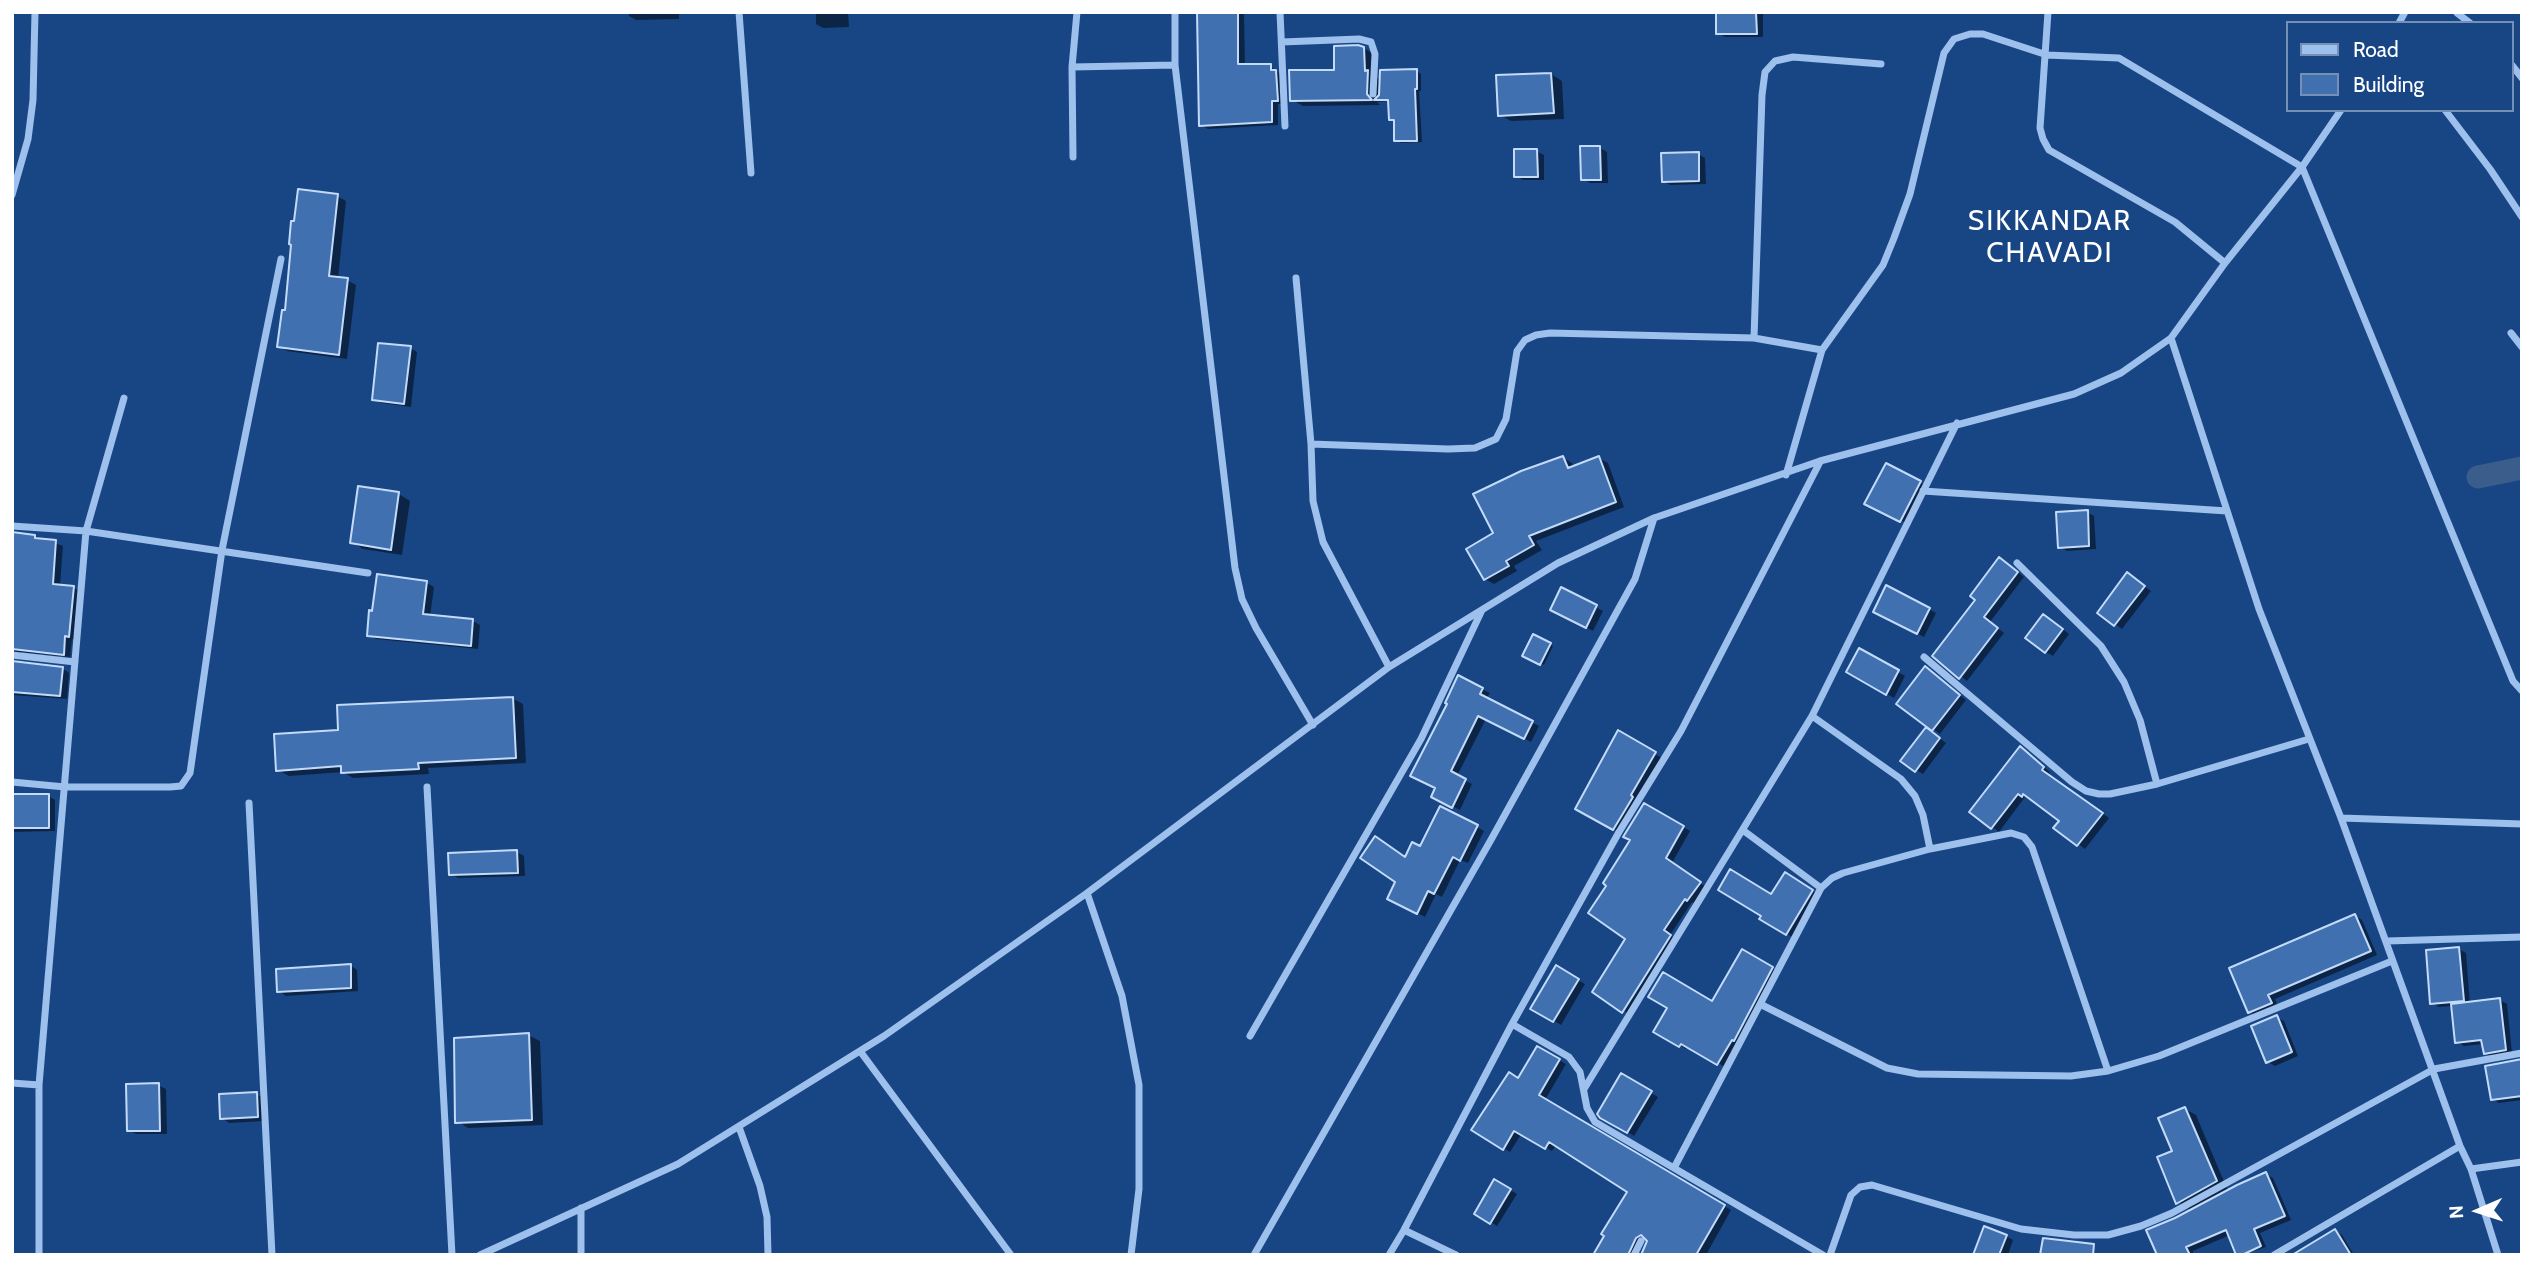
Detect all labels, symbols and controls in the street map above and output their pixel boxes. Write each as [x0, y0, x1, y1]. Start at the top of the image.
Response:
legend [2286, 21, 2513, 112]
text: Road [2353, 37, 2399, 62]
text: Building [2353, 72, 2424, 97]
district label: SIKKANDAR CHAVADI [1969, 205, 2131, 271]
north arrow [2443, 1176, 2513, 1246]
text: N [2445, 1205, 2468, 1219]

